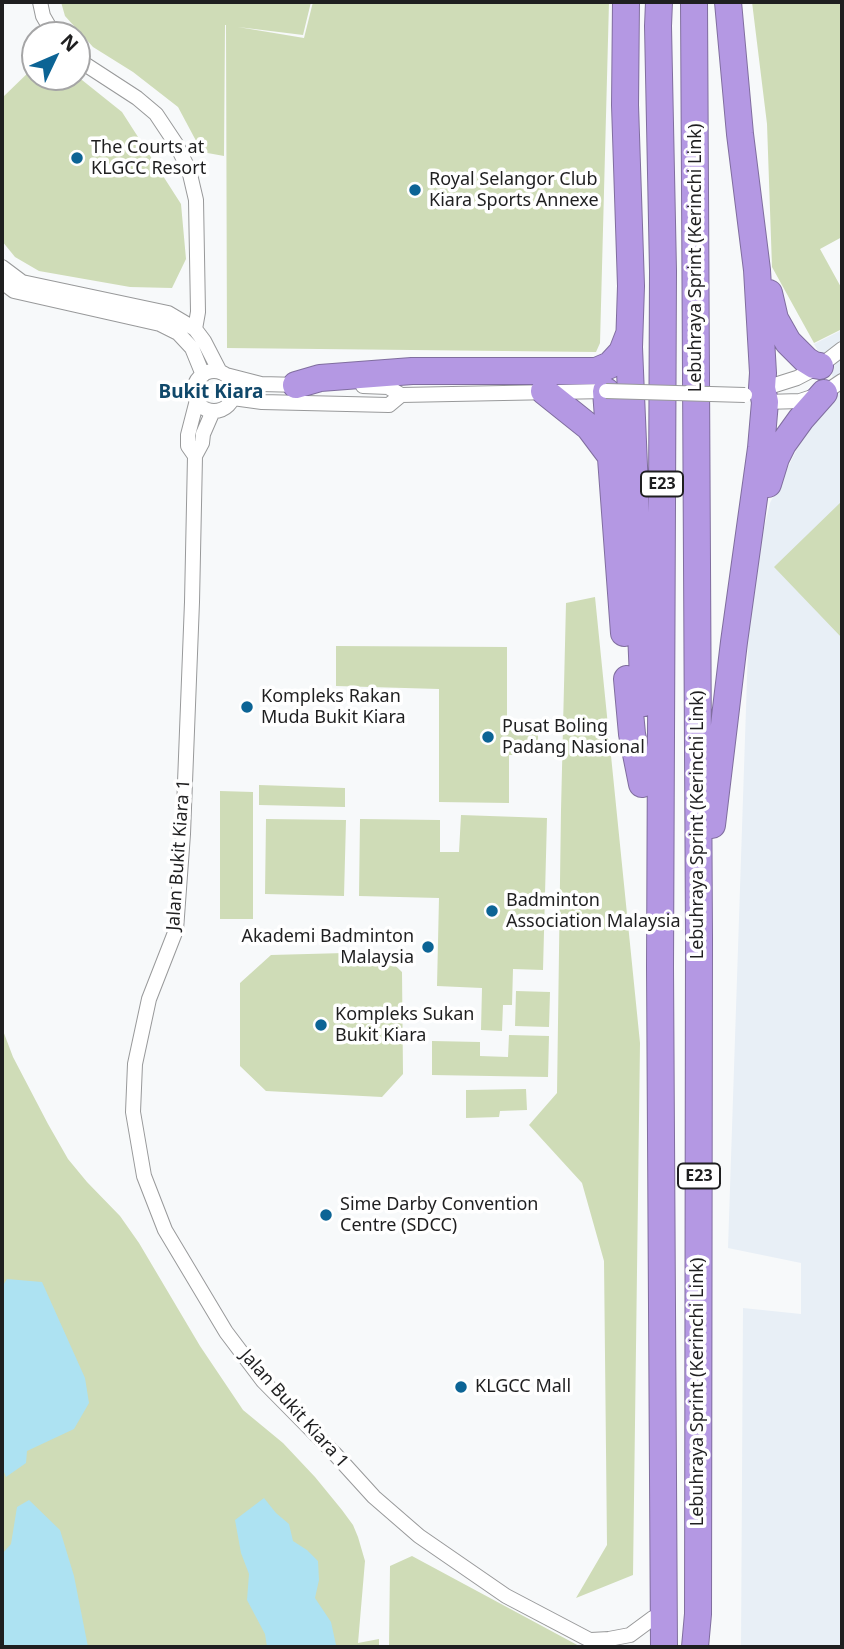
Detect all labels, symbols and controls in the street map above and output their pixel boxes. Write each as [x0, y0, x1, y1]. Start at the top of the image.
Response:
north arrow [21, 21, 91, 91]
text: N [55, 28, 84, 57]
street label: Lebuhraya Sprint (Kerinchi Link) [685, 124, 707, 392]
place label: The Courts at KLGCC Resort [91, 137, 206, 180]
marker: The Courts at KLGCC Resort [69, 150, 85, 166]
place label: Royal Selangor Club Kiara Sports Annexe [429, 169, 599, 212]
marker: Royal Selangor Club Kiara Sports Annexe [407, 182, 423, 198]
district label: Bukit Kiara [159, 382, 263, 404]
road number: E23 [641, 471, 683, 496]
place label: Kompleks Rakan Muda Bukit Kiara [261, 686, 406, 728]
street label: Lebuhraya Sprint (Kerinchi Link) [687, 691, 709, 959]
marker: Kompleks Rakan Muda Bukit Kiara [239, 699, 255, 715]
place label: Pusat Boling Padang Nasional [502, 716, 645, 758]
marker: Pusat Boling Padang Nasional [480, 729, 496, 745]
street label: Jalan Bukit Kiara 1 [163, 779, 195, 931]
place label: Badminton Association Malaysia [506, 890, 681, 932]
marker: Badminton Association Malaysia [484, 903, 500, 919]
place label: Akademi Badminton Malaysia [241, 926, 414, 968]
marker: Akademi Badminton Malaysia [420, 939, 436, 955]
place label: Kompleks Sukan Bukit Kiara [335, 1004, 474, 1046]
marker: Kompleks Sukan Bukit Kiara [313, 1017, 329, 1033]
road number: E23 [678, 1164, 720, 1188]
place label: Sime Darby Convention Centre (SDCC) [340, 1194, 538, 1236]
marker: Sime Darby Convention Centre (SDCC) [318, 1207, 334, 1223]
street label: Lebuhraya Sprint (Kerinchi Link) [687, 1258, 709, 1526]
street label: Jalan Bukit Kiara 1 [235, 1345, 353, 1473]
place label: KLGCC Mall [475, 1376, 571, 1398]
marker: KLGCC Mall [453, 1379, 469, 1395]

